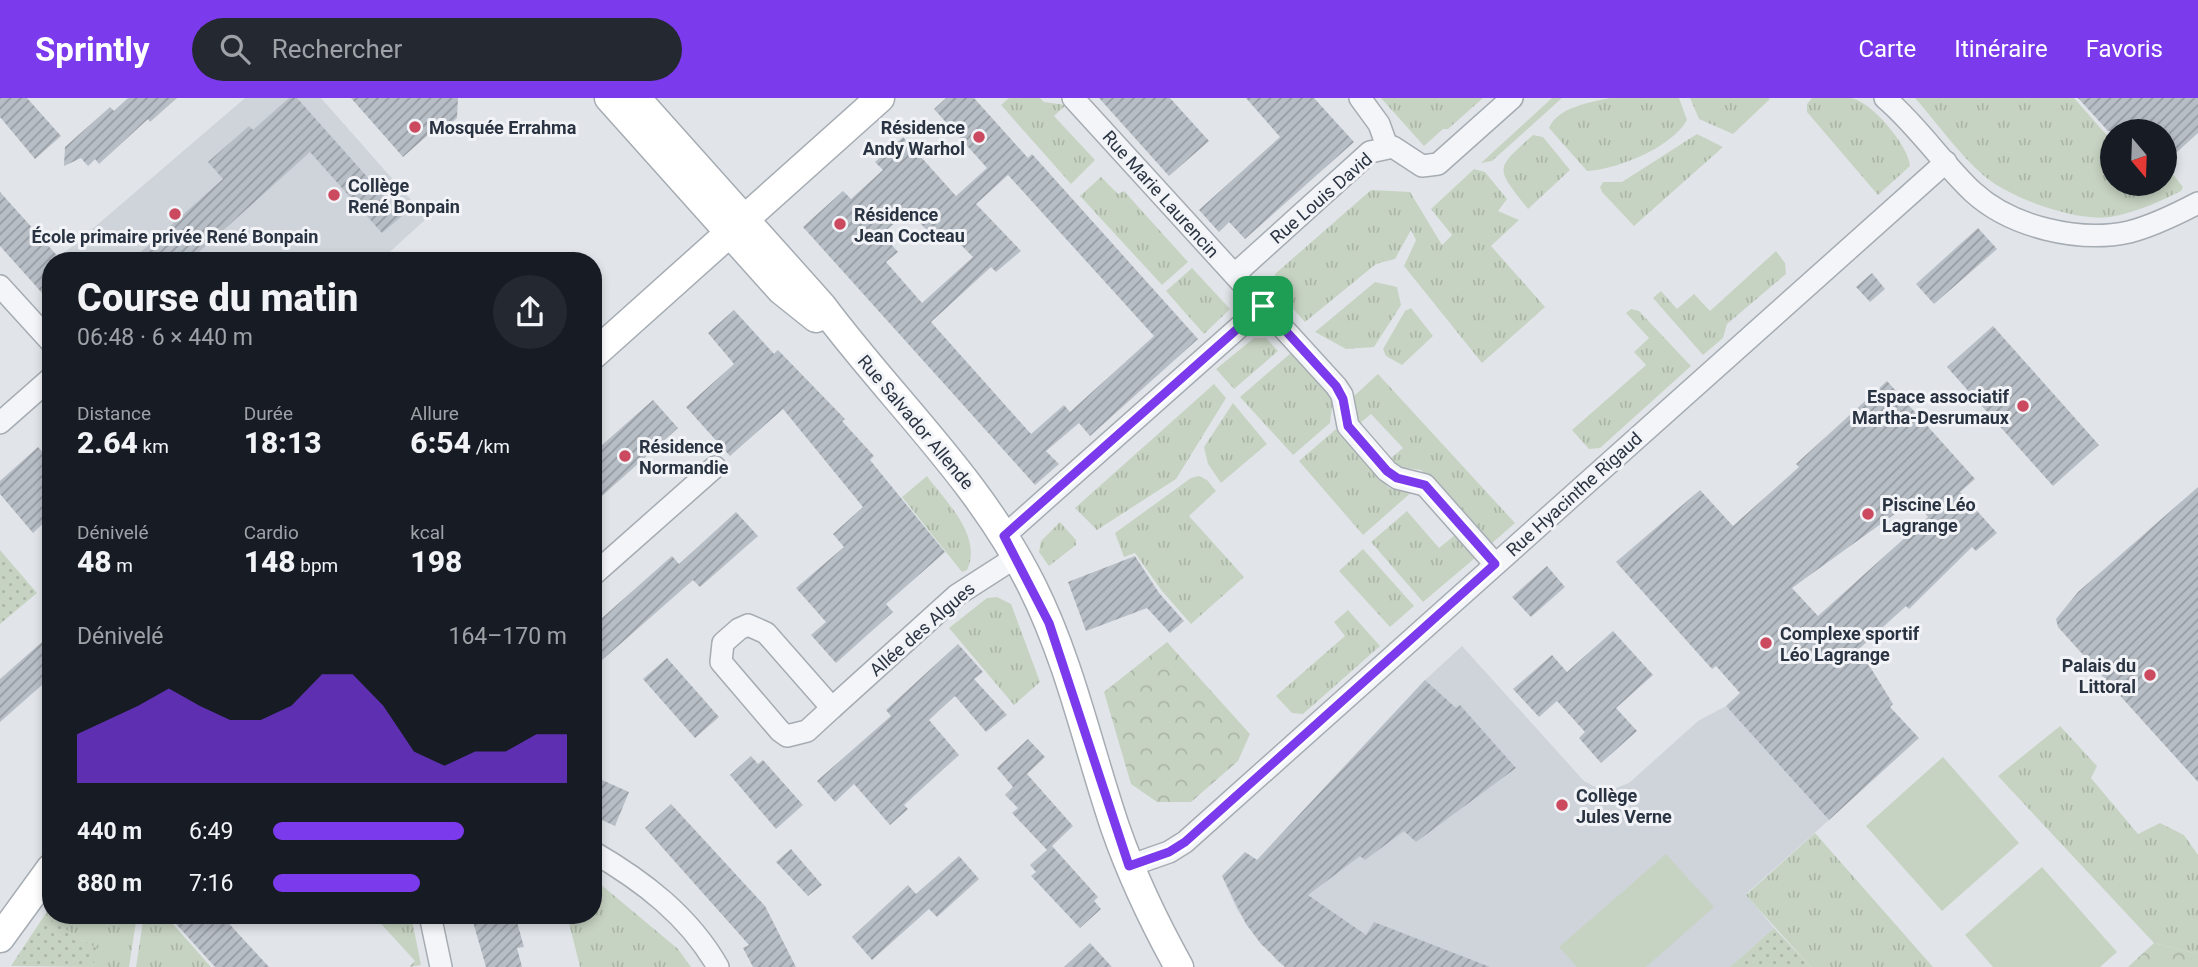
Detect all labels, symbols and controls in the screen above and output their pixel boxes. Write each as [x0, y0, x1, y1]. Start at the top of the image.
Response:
search box [192, 18, 682, 81]
text: Sprintly [35, 30, 150, 69]
icon: search [216, 30, 254, 68]
text: Rechercher [272, 34, 402, 64]
text: Carte [1858, 35, 1916, 63]
text: Itinéraire [1954, 35, 2048, 63]
text: Favoris [2086, 35, 2163, 63]
place label: Mosquée Errahma [429, 117, 577, 138]
place label: Résidence Andy Warhol [863, 117, 965, 159]
marker: Mosquée Errahma [407, 119, 423, 135]
north arrow [2100, 119, 2177, 196]
map controls [2100, 119, 2177, 196]
street label: Rue Marie Laurencin [1098, 126, 1224, 262]
marker: Résidence Andy Warhol [971, 129, 987, 145]
street label: Rue Louis David [1266, 148, 1376, 248]
place label: Collège René Bonpain [348, 175, 460, 217]
marker: Collège René Bonpain [326, 187, 342, 203]
place label: Résidence Jean Cocteau [854, 204, 965, 246]
marker: École primaire privée René Bonpain [167, 206, 183, 222]
marker: Résidence Jean Cocteau [832, 216, 848, 232]
place label: École primaire privée René Bonpain [32, 226, 318, 247]
button: share [493, 275, 567, 349]
text: Course du matin [77, 276, 358, 320]
pin [1233, 276, 1293, 336]
icon: arrive [1244, 287, 1282, 325]
text: 06:48 · 6 × 440 m [77, 324, 253, 351]
street label: Rue Salvador Allende [854, 351, 978, 493]
place label: Espace associatif Martha-Desrumaux [1852, 386, 2010, 428]
marker: Espace associatif Martha-Desrumaux [2015, 398, 2031, 414]
text: Distance [77, 402, 151, 425]
text: Durée [244, 402, 293, 425]
text: Allure [410, 402, 459, 425]
text: 2.64 [77, 425, 138, 460]
text: 18:13 [244, 425, 322, 460]
text: 6:54 [410, 425, 471, 460]
street label: Rue Hyacinthe Rigaud [1502, 428, 1646, 560]
text: km [138, 435, 169, 458]
text: /km [471, 435, 510, 458]
place label: Résidence Normandie [639, 436, 729, 478]
marker: Résidence Normandie [617, 448, 633, 464]
place label: Piscine Léo Lagrange [1882, 494, 1976, 536]
marker: Piscine Léo Lagrange [1860, 506, 1876, 522]
text: Dénivelé [77, 521, 149, 544]
text: Cardio [244, 521, 299, 544]
text: kcal [410, 521, 445, 544]
text: 48 [77, 544, 112, 579]
text: 148 [244, 544, 296, 579]
text: 198 [410, 544, 462, 579]
text: m [112, 554, 133, 577]
text: bpm [296, 554, 338, 577]
street label: Allée des Algues [865, 578, 979, 680]
text: Dénivelé [77, 623, 164, 650]
text: 164–170 m [448, 623, 567, 650]
place label: Complexe sportif Léo Lagrange [1780, 623, 1920, 665]
marker: Complexe sportif Léo Lagrange [1758, 635, 1774, 651]
place label: Palais du Littoral [2062, 655, 2136, 697]
marker: Palais du Littoral [2142, 667, 2158, 683]
place label: Collège Jules Verne [1576, 785, 1672, 827]
marker: Collège Jules Verne [1554, 797, 1570, 813]
text: 440 m [77, 818, 142, 845]
text: 6:49 [189, 818, 233, 845]
text: 880 m [77, 870, 142, 897]
text: 7:16 [189, 870, 233, 897]

